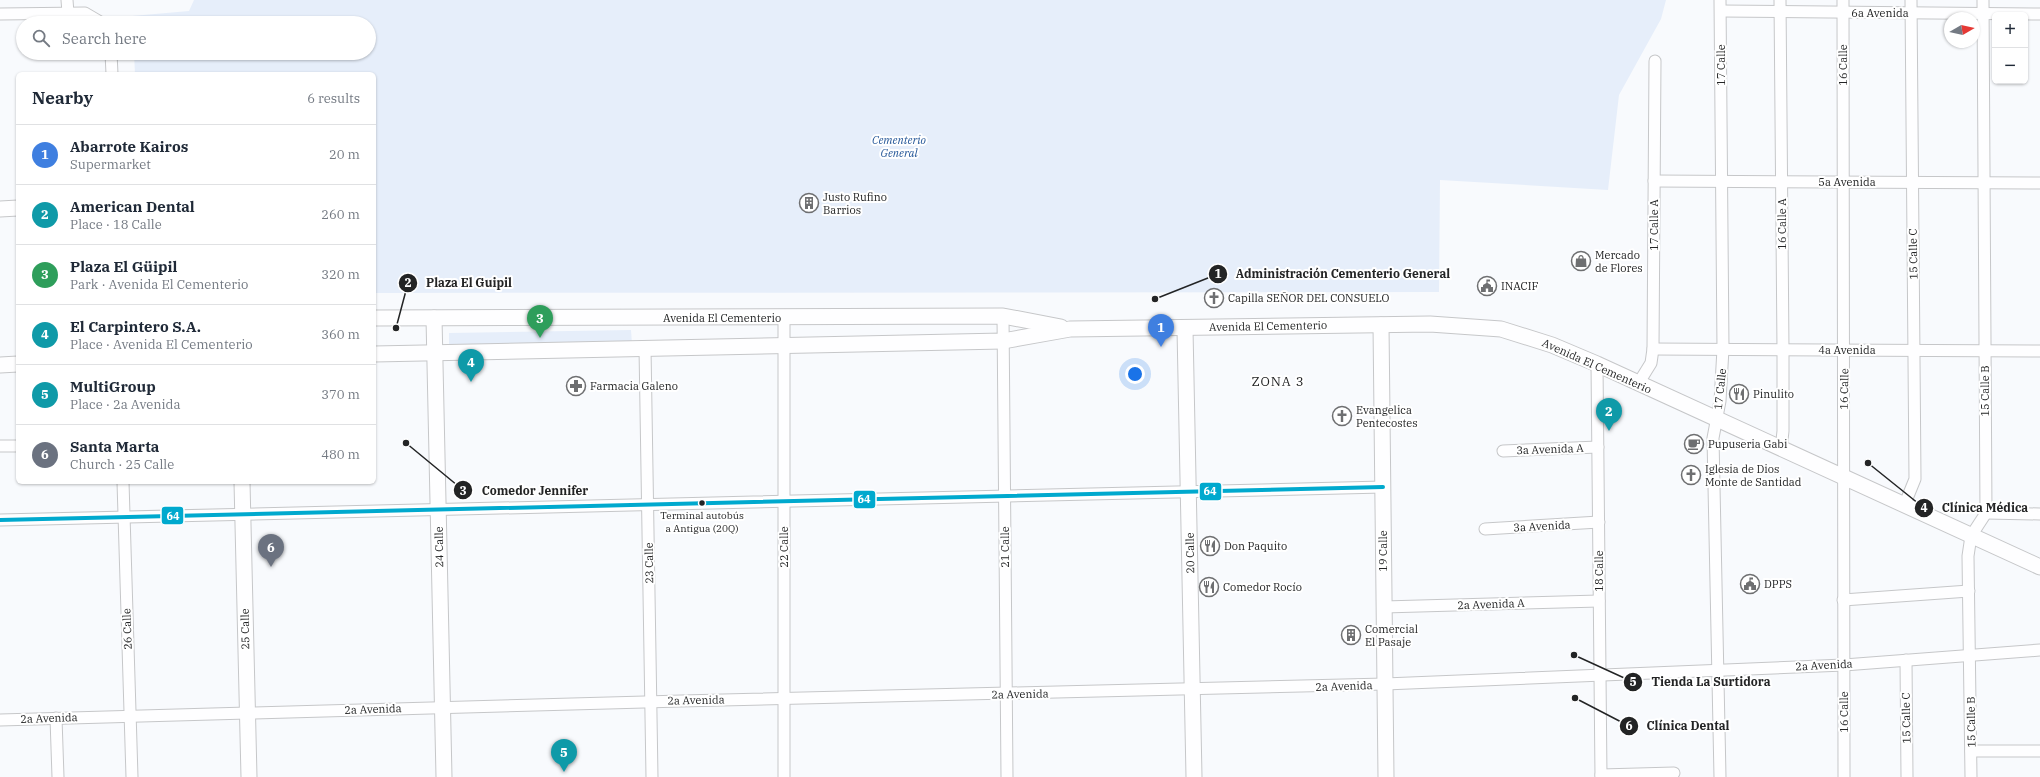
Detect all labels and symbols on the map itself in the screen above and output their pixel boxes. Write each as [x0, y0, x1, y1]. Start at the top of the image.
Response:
street label: 6a Avenida [1851, 6, 1909, 20]
north arrow [1944, 12, 1980, 48]
street label: 17 Calle [1714, 44, 1728, 86]
street label: 16 Calle [1836, 44, 1850, 86]
park label: Cementerio General [872, 133, 927, 160]
street label: 5a Avenida [1818, 175, 1876, 189]
place label: Justo Rufino Barrios [823, 190, 887, 217]
building icon: Justo Rufino Barrios [798, 192, 820, 214]
street label: 16 Calle A [1775, 198, 1789, 250]
street label: 17 Calle A [1647, 199, 1661, 251]
street label: 15 Calle C [1906, 228, 1920, 280]
place label: Mercado de Flores [1595, 248, 1643, 275]
shop icon: Mercado de Flores [1570, 250, 1592, 272]
callout: Administración Cementerio General [1208, 262, 1458, 286]
text: 1 [1214, 266, 1222, 281]
text: Administración Cementerio General [1236, 266, 1450, 281]
callout: Plaza El Guipil [398, 271, 519, 295]
text: 2 [404, 275, 412, 290]
text: Plaza El Guipil [426, 275, 512, 290]
public building icon: INACIF [1476, 275, 1498, 297]
place label: INACIF [1501, 279, 1538, 293]
church icon: Capilla SEÑOR DEL CONSUELO [1203, 287, 1225, 309]
place label: Capilla SEÑOR DEL CONSUELO [1228, 291, 1390, 305]
pin: 3 [527, 305, 553, 338]
street label: Avenida El Cementerio [663, 311, 781, 325]
pin: 1 [1148, 314, 1174, 347]
street label: Avenida El Cementerio [1209, 318, 1327, 334]
street label: Avenida El Cementerio [1540, 336, 1654, 396]
street label: 4a Avenida [1818, 343, 1876, 357]
pin: 4 [458, 349, 484, 382]
your location [1125, 364, 1145, 384]
street label: 15 Calle B [1978, 365, 1992, 417]
street label: 17 Calle [1711, 368, 1729, 410]
street label: 16 Calle [1837, 368, 1851, 410]
district label: ZONA 3 [1251, 373, 1305, 390]
pharmacy icon: Farmacia Galeno [565, 375, 587, 397]
place label: Farmacia Galeno [590, 379, 678, 393]
restaurant icon: Pinulito [1728, 383, 1750, 405]
place label: Pinulito [1753, 387, 1794, 401]
pin: 2 [1596, 398, 1622, 431]
place label: Evangelica Pentecostes [1356, 403, 1418, 430]
church icon: Evangelica Pentecostes [1331, 405, 1353, 427]
cafe icon: Pupuseria Gabi [1683, 433, 1705, 455]
place label: Pupuseria Gabi [1708, 437, 1788, 451]
street label: 3a Avenida A [1516, 441, 1584, 457]
place label: Iglesia de Dios Monte de Santidad [1705, 462, 1802, 489]
church icon: Iglesia de Dios Monte de Santidad [1680, 464, 1702, 486]
callout: Comedor Jennifer [453, 478, 596, 502]
line badge: 64 [1199, 482, 1222, 501]
text: 3 [459, 483, 467, 498]
text: Comedor Jennifer [482, 483, 588, 498]
text: 64 [1203, 484, 1217, 498]
line badge: 64 [853, 490, 876, 509]
text: 64 [857, 492, 871, 506]
callout: Clínica Médica [1914, 496, 2036, 520]
marker: Terminal autobús a Antigua (20Q) [697, 498, 707, 508]
text: 4 [1920, 500, 1928, 515]
text: Clínica Médica [1942, 500, 2028, 515]
line badge: 64 [161, 506, 184, 525]
text: 64 [166, 509, 180, 523]
place label: Terminal autobús a Antigua (20Q) [660, 509, 744, 535]
street label: 3a Avenida [1513, 518, 1571, 534]
street label: 24 Calle [432, 526, 446, 568]
street label: 22 Calle [777, 526, 791, 568]
street label: 21 Calle [998, 526, 1012, 568]
street label: 19 Calle [1376, 530, 1390, 572]
street label: 20 Calle [1183, 532, 1197, 574]
pin: 6 [258, 534, 284, 567]
restaurant icon: Don Paquito [1199, 535, 1221, 557]
place label: Don Paquito [1224, 539, 1287, 553]
street label: 23 Calle [642, 542, 656, 584]
street label: 18 Calle [1592, 550, 1606, 592]
public building icon: DPPS [1739, 573, 1761, 595]
restaurant icon: Comedor Rocío [1198, 576, 1220, 598]
place label: DPPS [1764, 577, 1792, 591]
place label: Comedor Rocío [1223, 580, 1302, 594]
street label: 2a Avenida A [1457, 596, 1525, 612]
street label: 26 Calle [119, 608, 135, 650]
street label: 25 Calle [238, 608, 252, 650]
place label: Comercial El Pasaje [1365, 622, 1418, 649]
building icon: Comercial El Pasaje [1340, 624, 1362, 646]
street label: 2a Avenida [1795, 657, 1853, 673]
callout: Tienda La Surtidora [1623, 670, 1778, 694]
text: 5 [1629, 674, 1637, 689]
text: Tienda La Surtidora [1651, 674, 1771, 689]
street label: 2a Avenida [1315, 678, 1373, 694]
street label: 2a Avenida [991, 687, 1049, 701]
street label: 16 Calle [1837, 691, 1851, 733]
street label: 15 Calle C [1899, 692, 1913, 744]
street label: 2a Avenida [667, 693, 725, 707]
street label: 15 Calle B [1964, 696, 1978, 748]
street label: 2a Avenida [344, 701, 402, 717]
street label: 2a Avenida [20, 710, 78, 726]
callout: Clínica Dental [1619, 714, 1738, 738]
text: 6 [1625, 718, 1633, 733]
text: Clínica Dental [1647, 718, 1730, 733]
pin: 5 [551, 739, 577, 772]

